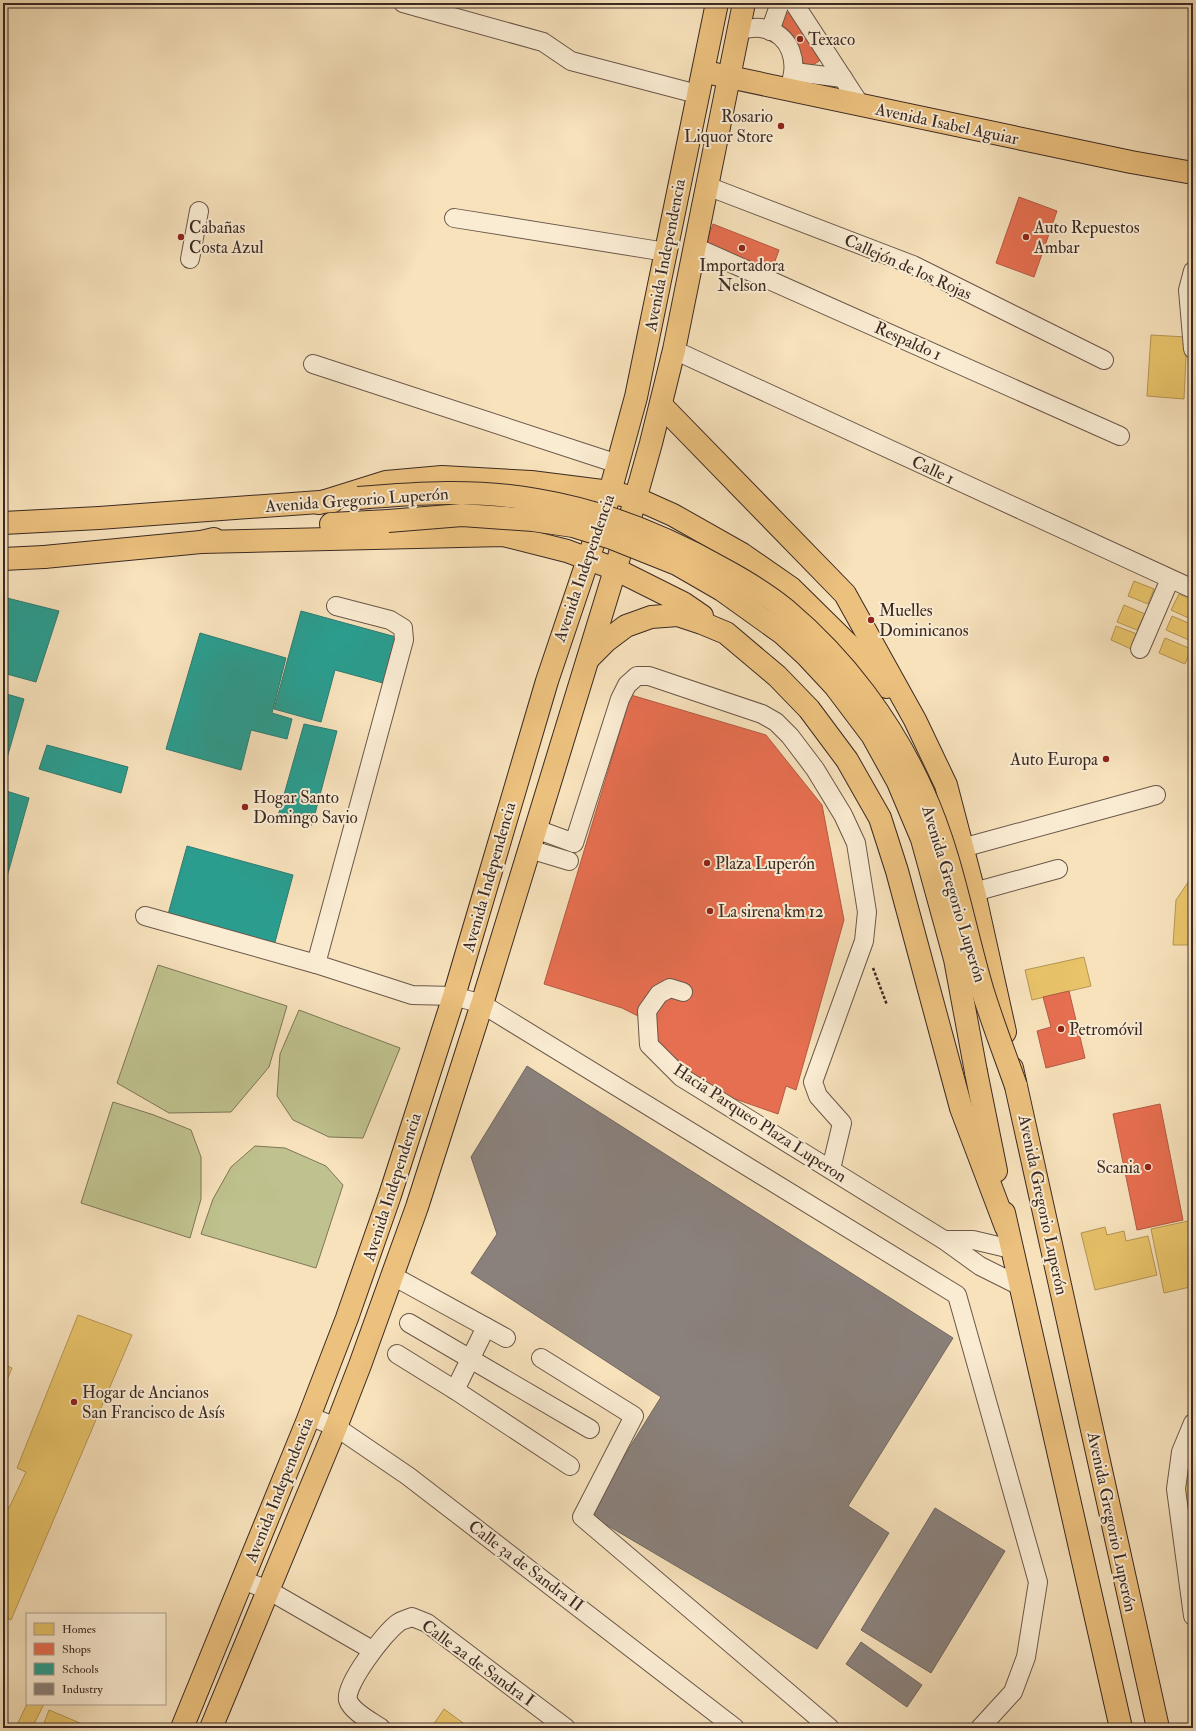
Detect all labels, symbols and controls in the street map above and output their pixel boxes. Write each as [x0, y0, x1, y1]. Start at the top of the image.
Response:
place label: Texaco [808, 29, 855, 50]
marker: Texaco [795, 34, 805, 44]
street label: Avenida Isabel Aguiar [873, 98, 1021, 150]
place label: Rosario Liquor Store [684, 106, 773, 147]
marker: Rosario Liquor Store [776, 121, 786, 131]
street label: Avenida Independencia [640, 176, 691, 334]
place label: Cabañas Costa Azul [189, 217, 264, 258]
place label: Auto Repuestos Ambar [1033, 217, 1140, 258]
street label: Callejón de los Rojas [841, 229, 975, 305]
marker: Cabañas Costa Azul [176, 232, 186, 242]
marker: Auto Repuestos Ambar [1021, 232, 1031, 242]
marker: Importadora Nelson [737, 243, 747, 253]
place label: Importadora Nelson [699, 255, 786, 296]
street label: Respaldo 1 [871, 317, 945, 366]
street label: Calle 1 [908, 451, 958, 489]
street label: Avenida Gregorio Luperón [264, 483, 450, 518]
street label: Avenida Independencia [549, 490, 620, 646]
place label: Muelles Dominicanos [879, 600, 969, 641]
marker: Muelles Dominicanos [866, 615, 876, 625]
place label: Auto Europa [1009, 749, 1099, 771]
marker: Auto Europa [1101, 754, 1111, 764]
place label: Hogar Santo Domingo Savio [253, 787, 358, 828]
street label: Avenida Independencia [457, 799, 522, 956]
marker: Hogar Santo Domingo Savio [240, 802, 250, 812]
street label: Avenida Gregorio Luperón [916, 802, 991, 985]
place label: Plaza Luperón [715, 853, 815, 875]
marker: Plaza Luperón [702, 858, 712, 868]
place label: La sirena km 12 [718, 901, 824, 922]
marker: La sirena km 12 [705, 906, 715, 916]
place label: Petromóvil [1069, 1019, 1144, 1040]
marker: Petromóvil [1056, 1024, 1066, 1034]
street label: Hacia Parqueo Plaza Luperon [669, 1059, 851, 1188]
street label: Avenida Independencia [358, 1109, 427, 1265]
street label: Avenida Gregorio Luperón [1012, 1112, 1072, 1297]
place label: Scania [1096, 1157, 1141, 1178]
marker: Scania [1143, 1162, 1153, 1172]
place label: Hogar de Ancianos San Francisco de Asís [82, 1382, 225, 1423]
marker: Hogar de Ancianos San Francisco de Asís [69, 1397, 79, 1407]
street label: Avenida Independencia [240, 1413, 319, 1567]
street label: Avenida Gregorio Luperón [1081, 1429, 1141, 1614]
street label: Calle 3a de Sandra II [464, 1516, 588, 1616]
legend [26, 1613, 166, 1705]
street label: Calle 2a de Sandra I [418, 1615, 539, 1711]
text: Homes [62, 1622, 96, 1637]
text: Shops [62, 1642, 91, 1657]
text: Schools [62, 1662, 99, 1677]
text: Industry [62, 1682, 104, 1697]

